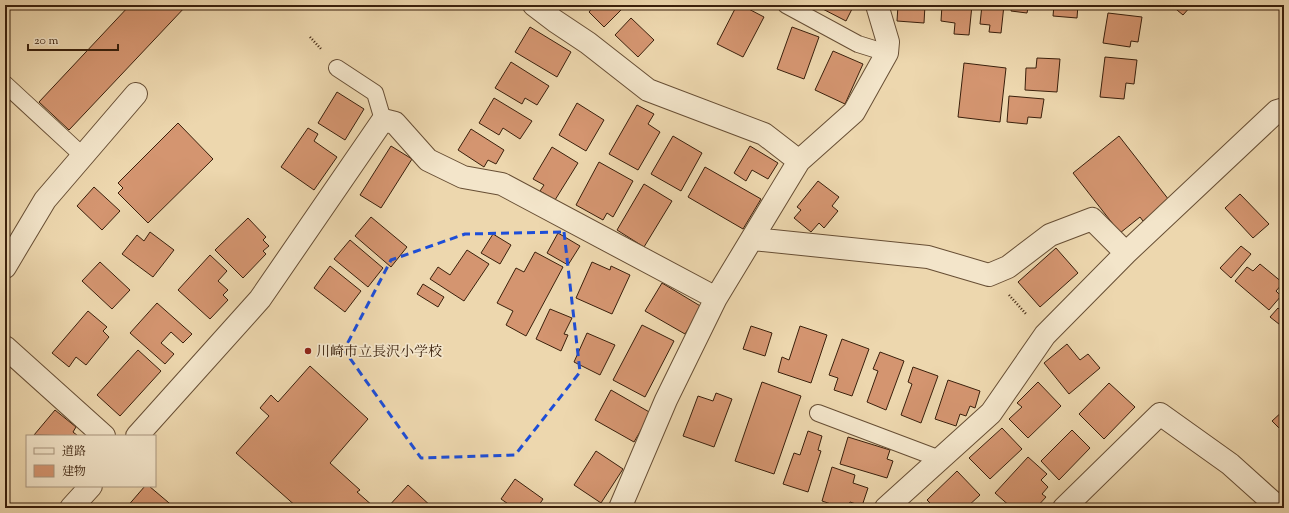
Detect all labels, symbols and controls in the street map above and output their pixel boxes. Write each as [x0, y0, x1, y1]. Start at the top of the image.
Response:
scale bar [28, 26, 118, 52]
text: 20 m [34, 32, 59, 50]
place label: 川崎市立長沢小学校 [316, 343, 442, 363]
marker: 川崎市立長沢小学校 [303, 346, 313, 356]
legend [26, 435, 156, 487]
text: 道路 [62, 443, 86, 461]
text: 建物 [62, 463, 86, 481]

